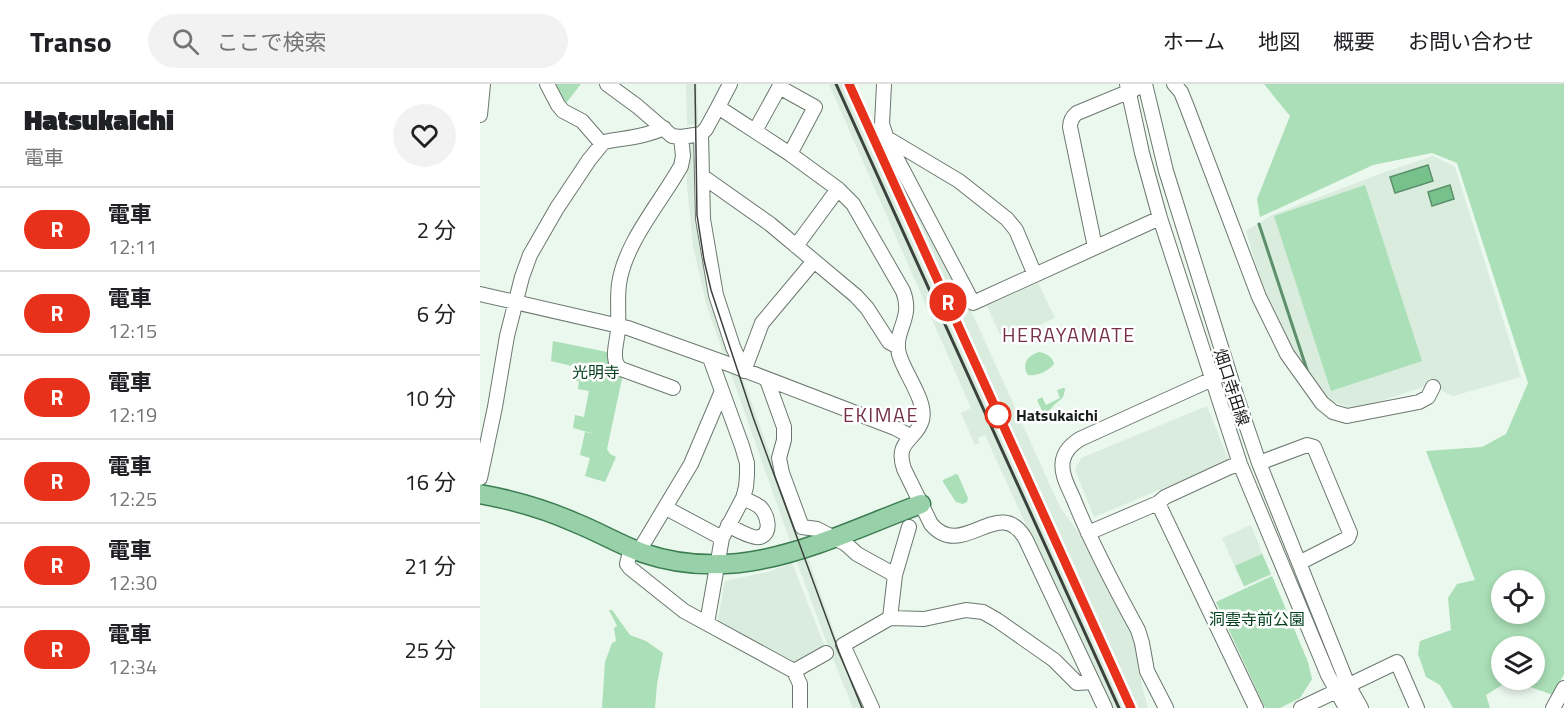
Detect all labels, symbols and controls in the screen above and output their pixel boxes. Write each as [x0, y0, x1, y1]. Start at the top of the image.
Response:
search box [148, 14, 568, 68]
text: Transo [30, 20, 112, 63]
icon: search [169, 25, 202, 58]
text: ここで検索 [217, 25, 327, 59]
text: ホーム [1163, 25, 1225, 57]
text: 地図 [1258, 25, 1300, 57]
text: 概要 [1333, 25, 1375, 57]
text: お問い合わせ [1408, 25, 1534, 57]
text: Hatsukaichi [24, 98, 174, 141]
button: heart [393, 104, 456, 167]
text: 電車 [24, 142, 64, 173]
text: 電車 [108, 197, 152, 231]
text: R [50, 213, 64, 245]
text: 2 分 [417, 213, 456, 247]
text: 12:11 [108, 231, 157, 262]
text: 電車 [108, 281, 152, 315]
line badge: R [928, 282, 968, 322]
text: R [941, 286, 955, 318]
text: R [50, 297, 64, 329]
text: 6 分 [417, 297, 456, 331]
text: 12:15 [108, 315, 157, 346]
district label: HERAYAMATE [1002, 319, 1136, 350]
street label: 畑口寺田線 [1208, 345, 1256, 429]
park label: 光明寺 [572, 360, 620, 384]
text: 電車 [108, 365, 152, 399]
text: R [50, 381, 64, 413]
text: 10 分 [405, 381, 456, 415]
text: 12:19 [108, 399, 157, 430]
district label: EKIMAE [843, 399, 919, 430]
marker: Hatsukaichi [985, 402, 1011, 428]
place label: Hatsukaichi [1016, 403, 1098, 427]
text: 電車 [108, 449, 152, 483]
text: R [50, 465, 64, 497]
text: 16 分 [405, 465, 456, 499]
text: 12:25 [108, 483, 157, 514]
text: 電車 [108, 533, 152, 567]
text: R [50, 549, 64, 581]
text: 21 分 [405, 549, 456, 583]
text: 12:30 [108, 567, 157, 598]
map controls [1491, 570, 1545, 690]
button: locate [1491, 570, 1545, 624]
park label: 洞雲寺前公園 [1209, 607, 1305, 631]
text: 電車 [108, 617, 152, 651]
text: R [50, 633, 64, 665]
text: 25 分 [405, 633, 456, 667]
button: layers [1491, 636, 1545, 690]
text: 12:34 [108, 651, 157, 682]

